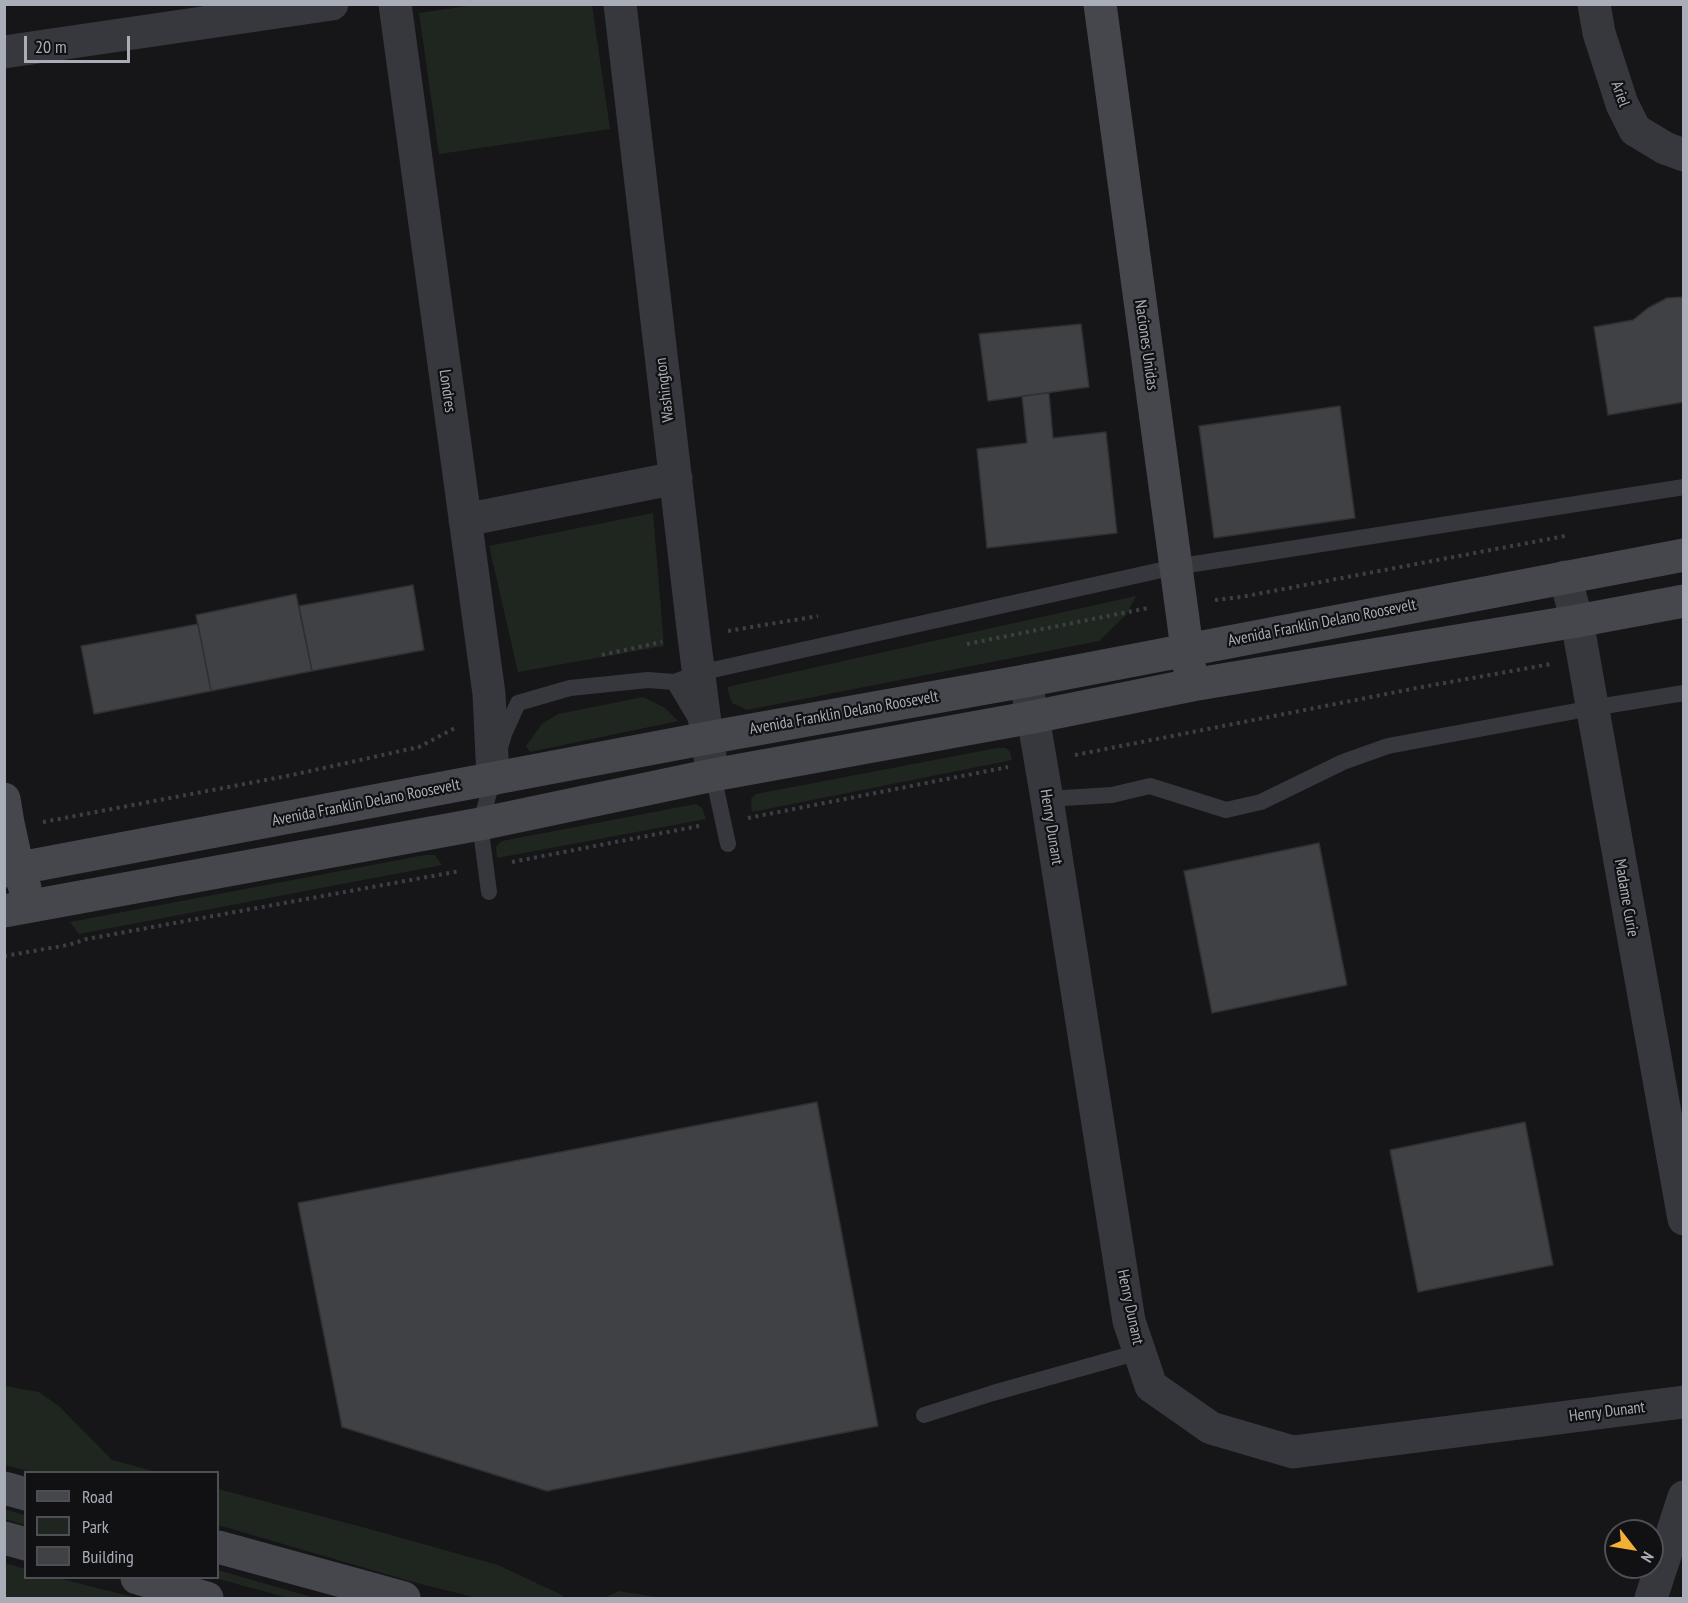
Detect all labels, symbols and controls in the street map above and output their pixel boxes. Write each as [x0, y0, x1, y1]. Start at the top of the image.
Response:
scale bar [27, 24, 134, 62]
text: 20 m [35, 35, 67, 58]
street label: Ariel [1607, 79, 1633, 109]
street label: Naciones Unidas [1130, 299, 1162, 391]
street label: Washington [652, 357, 678, 423]
street label: Londres [434, 368, 460, 414]
street label: Avenida Franklin Delano Roosevelt [1226, 595, 1418, 651]
street label: Avenida Franklin Delano Roosevelt [748, 687, 940, 739]
street label: Avenida Franklin Delano Roosevelt [270, 775, 462, 831]
street label: Henry Dunant [1036, 788, 1066, 866]
street label: Madame Curie [1610, 858, 1642, 938]
street label: Henry Dunant [1113, 1268, 1147, 1346]
street label: Henry Dunant [1568, 1398, 1646, 1426]
legend [24, 1471, 219, 1579]
text: Road [82, 1485, 113, 1508]
text: Park [82, 1515, 109, 1538]
north arrow [1604, 1519, 1664, 1579]
text: Building [82, 1545, 134, 1568]
text: N [1637, 1548, 1659, 1566]

